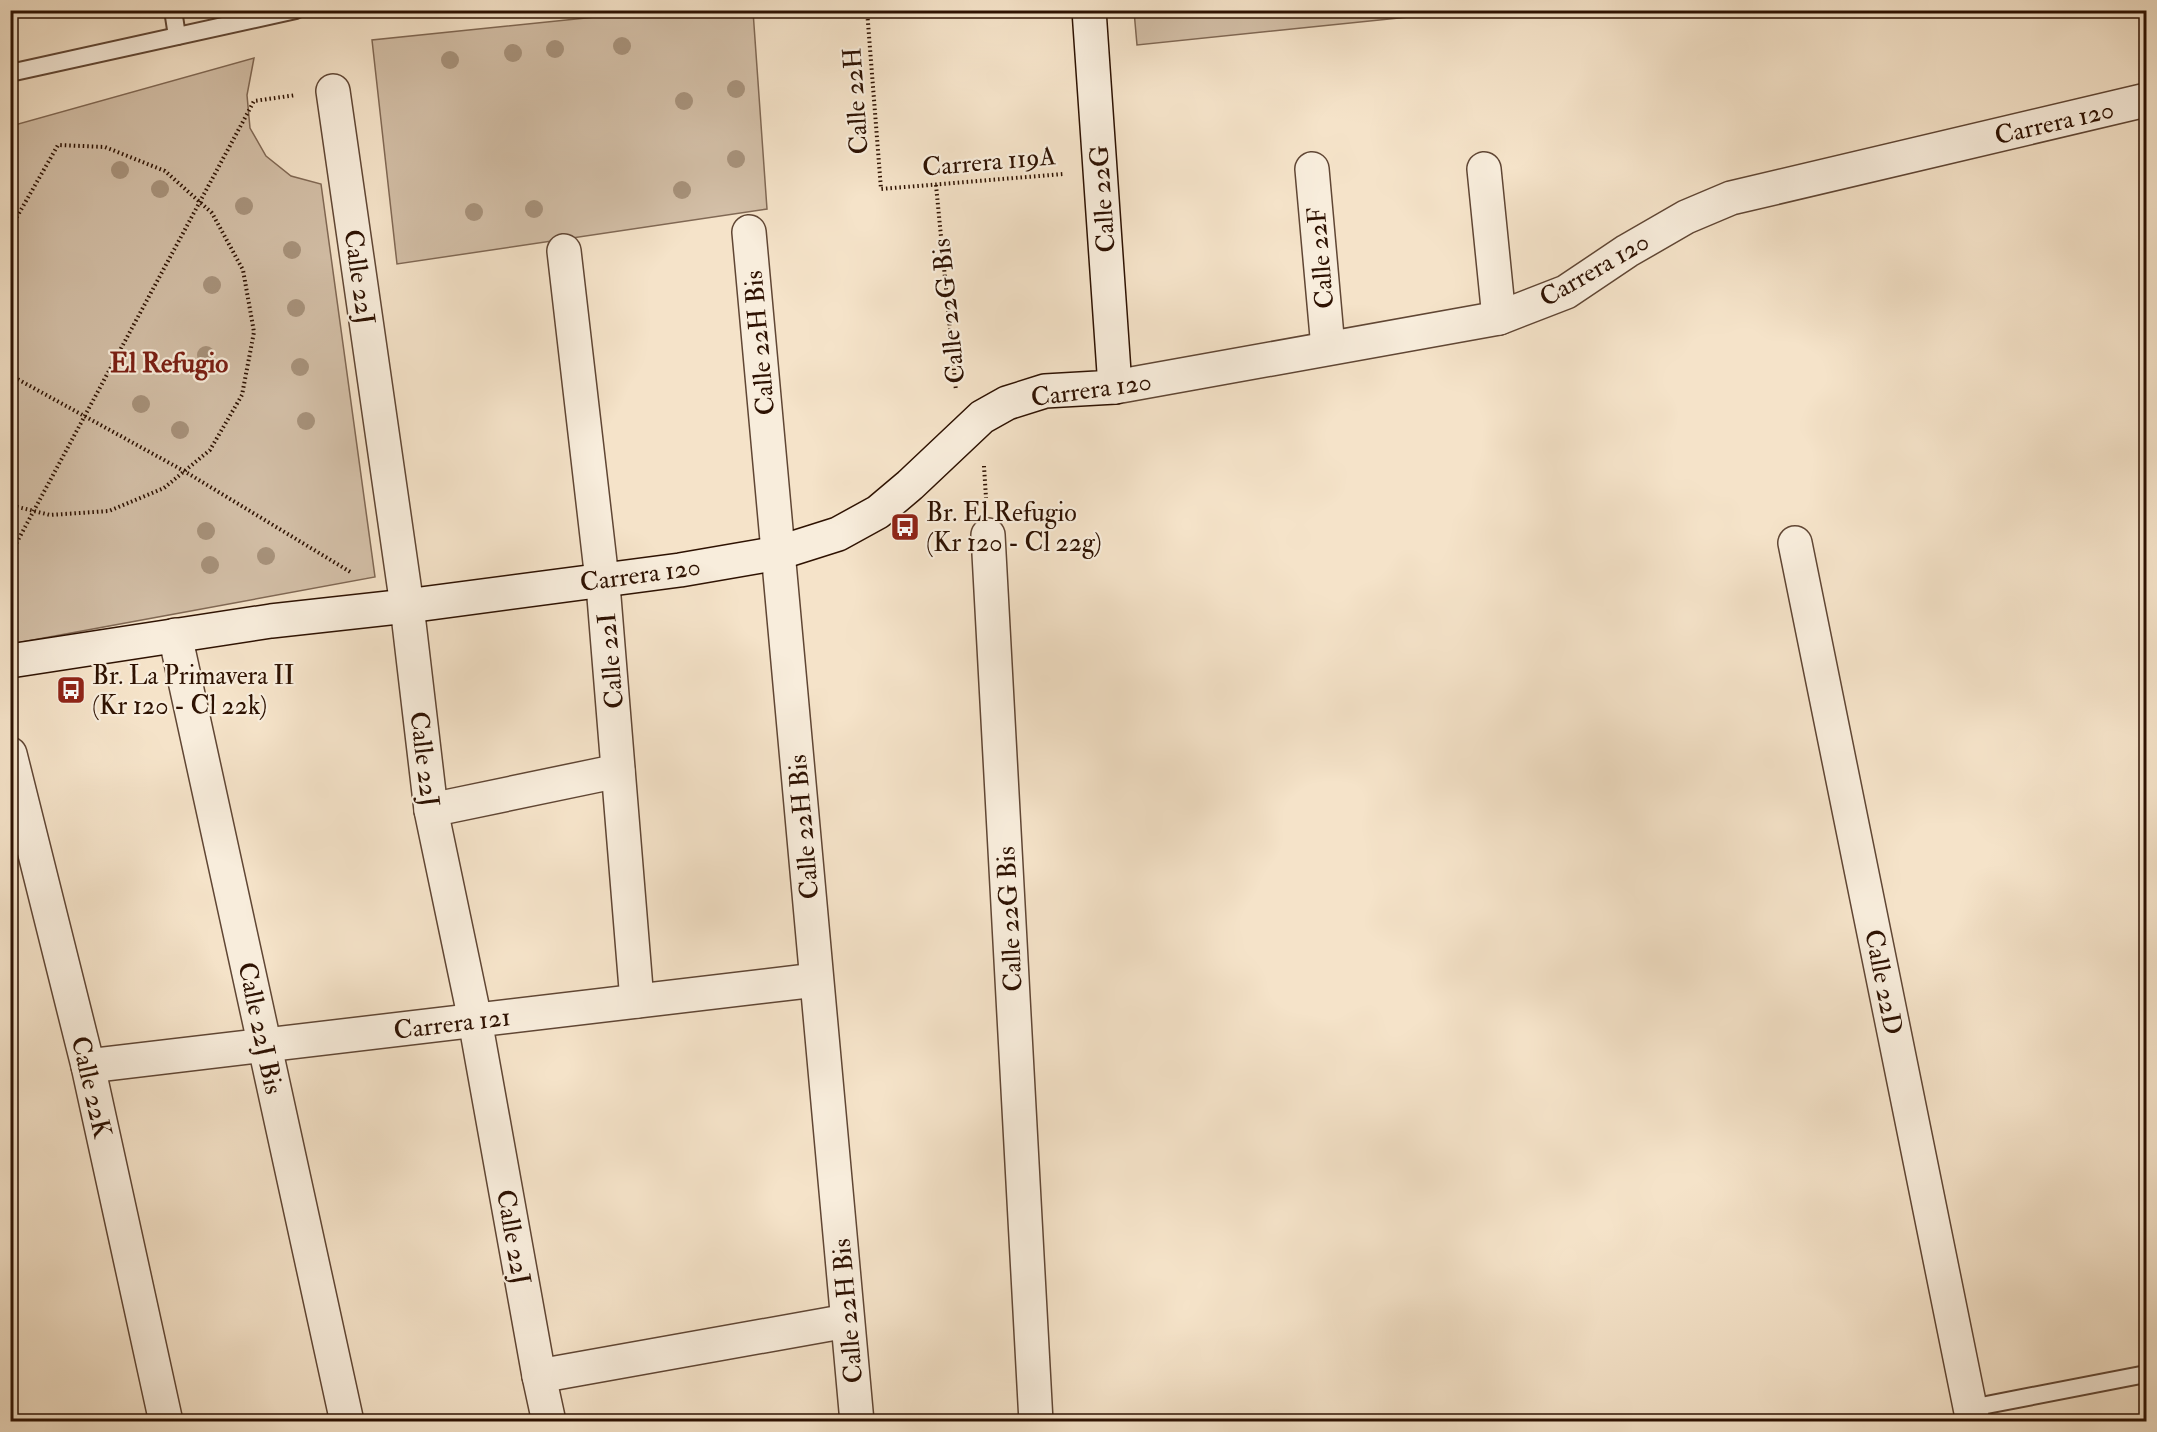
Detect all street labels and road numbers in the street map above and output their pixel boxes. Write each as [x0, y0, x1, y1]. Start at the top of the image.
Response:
street label: Calle 22H [836, 47, 876, 155]
street label: Carrera 120 [1991, 94, 2117, 152]
street label: Carrera 119A [921, 140, 1058, 184]
street label: Calle 22G [1083, 144, 1123, 254]
street label: Calle 22F [1301, 206, 1341, 310]
street label: Carrera 120 [1534, 226, 1655, 314]
street label: Calle 22J [336, 227, 382, 327]
street label: Calle 22G Bis [925, 237, 973, 385]
street label: Calle 22H Bis [738, 269, 782, 417]
street label: Carrera 120 [1029, 366, 1153, 414]
street label: Carrera 120 [578, 551, 702, 599]
street label: Calle 22I [591, 612, 631, 710]
street label: Calle 22J [402, 709, 446, 809]
street label: Calle 22H Bis [782, 753, 826, 901]
street label: Calle 22G Bis [990, 845, 1030, 992]
street label: Calle 22D [1857, 927, 1909, 1038]
street label: Calle 22J Bis [230, 959, 290, 1097]
street label: Carrera 121 [392, 1001, 512, 1047]
street label: Calle 22K [64, 1033, 118, 1142]
street label: Calle 22J [489, 1187, 537, 1287]
street label: Calle 22H Bis [826, 1237, 870, 1385]

